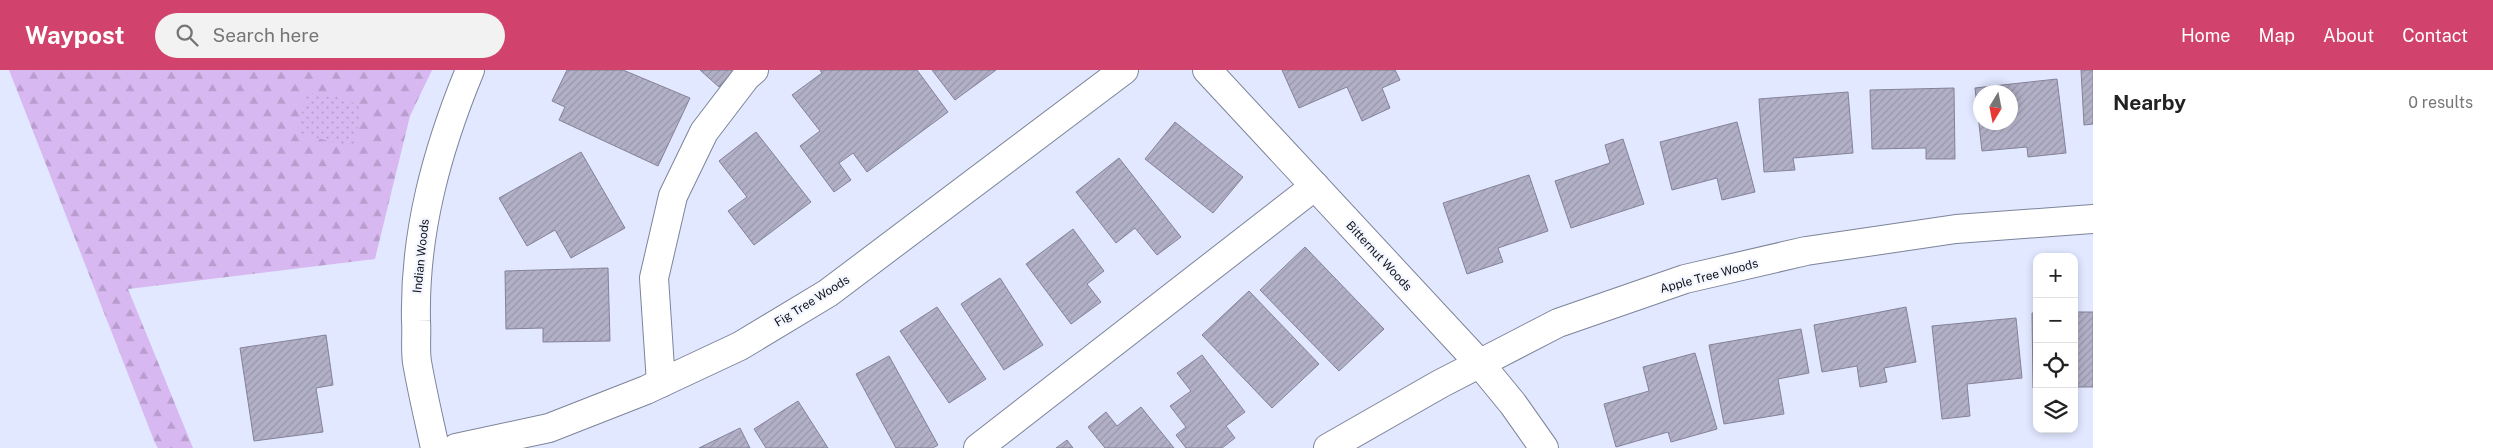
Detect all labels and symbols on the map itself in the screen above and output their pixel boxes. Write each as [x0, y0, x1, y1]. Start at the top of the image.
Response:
north arrow [1973, 85, 2018, 130]
street label: Indian Woods [410, 218, 432, 294]
street label: Bitternut Woods [1343, 218, 1415, 294]
street label: Apple Tree Woods [1658, 256, 1760, 296]
street label: Fig Tree Woods [772, 272, 852, 330]

